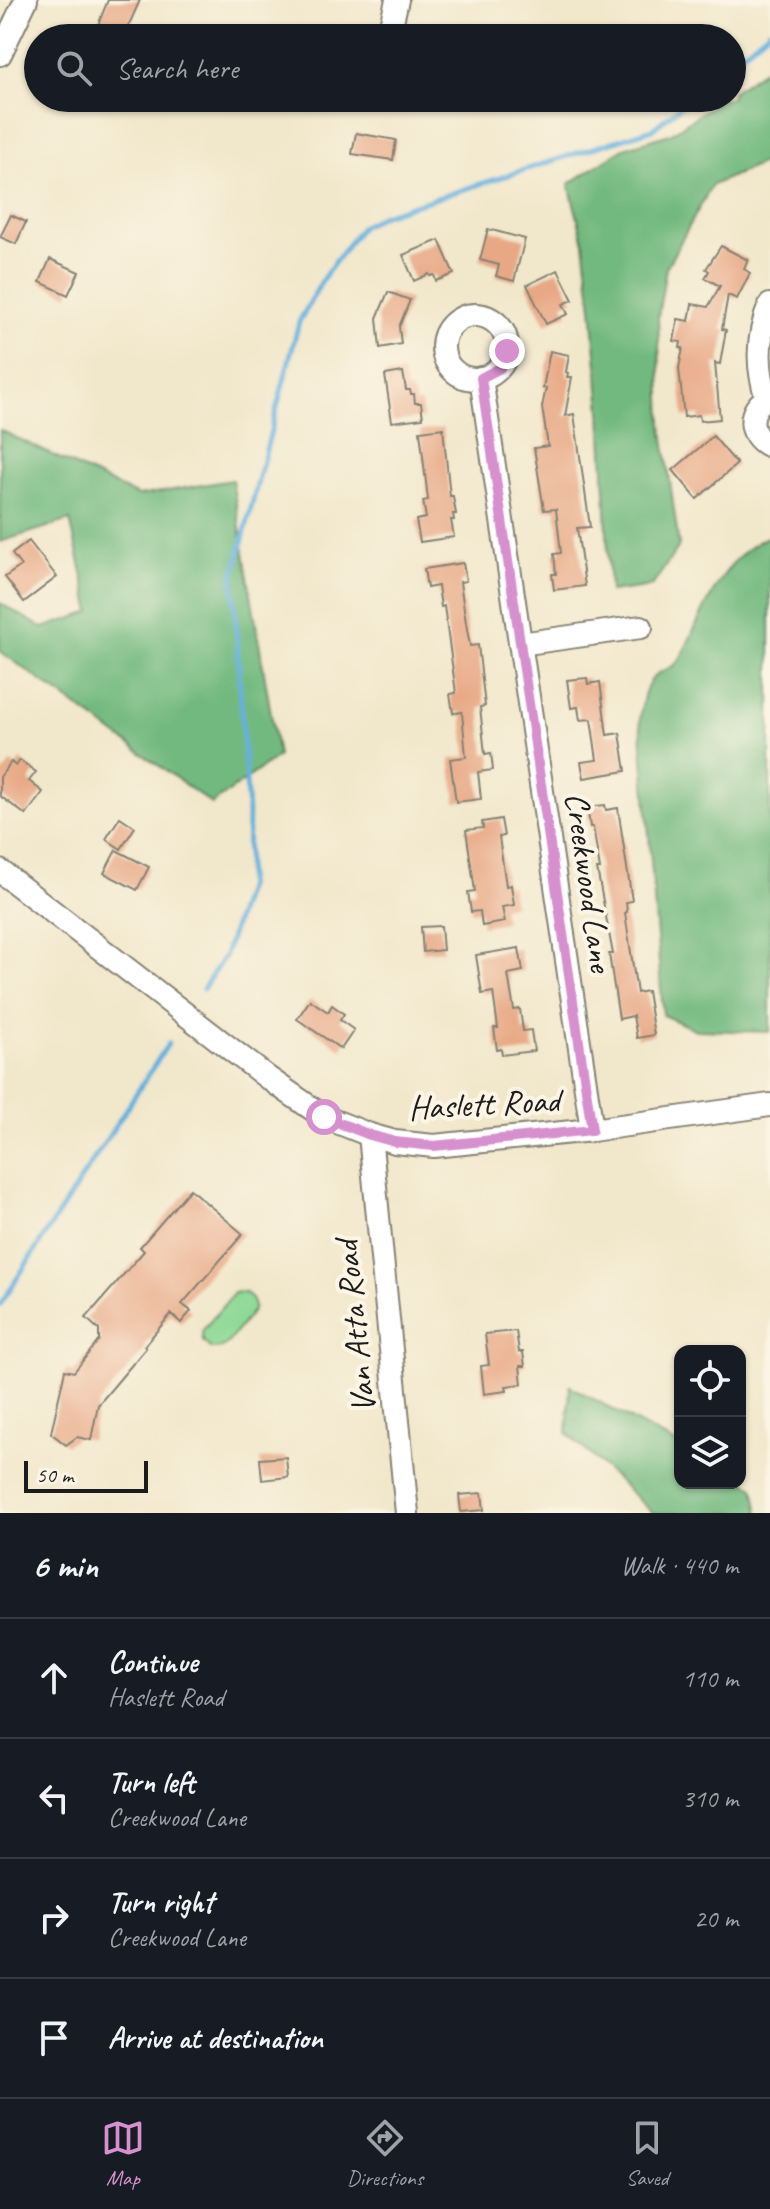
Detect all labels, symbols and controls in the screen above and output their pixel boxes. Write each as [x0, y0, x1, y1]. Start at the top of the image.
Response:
search box [24, 24, 746, 112]
icon: search [52, 46, 96, 90]
text: Search here [116, 49, 238, 87]
route end [489, 333, 525, 369]
street label: Creekwood Lane [556, 790, 624, 976]
street label: Haslett Road [407, 1078, 566, 1129]
route start [306, 1099, 342, 1135]
street label: Van Atta Road [324, 1234, 385, 1415]
map controls [674, 1345, 746, 1489]
button: locate [674, 1345, 746, 1417]
button: layers [674, 1417, 746, 1489]
scale bar [24, 1457, 148, 1493]
text: 50 m [36, 1461, 73, 1489]
text: 6 min [32, 1544, 98, 1587]
text: Walk · 440 m [621, 1549, 738, 1582]
text: Continue [108, 1643, 198, 1681]
icon: ahead [32, 1656, 76, 1700]
text: 110 m [682, 1662, 738, 1695]
text: Haslett Road [108, 1681, 224, 1714]
text: Turn left [108, 1763, 195, 1801]
icon: left [32, 1776, 76, 1820]
text: 310 m [682, 1782, 738, 1815]
text: Creekwood Lane [108, 1801, 246, 1834]
text: Turn right [108, 1883, 213, 1921]
icon: right [32, 1896, 76, 1940]
text: 20 m [694, 1902, 738, 1935]
text: Creekwood Lane [108, 1921, 246, 1954]
icon: arrive [32, 2016, 76, 2060]
text: Arrive at destination [108, 2019, 323, 2057]
tab: Map [101, 2116, 145, 2192]
tab: Directions [347, 2116, 423, 2192]
tab: Saved [625, 2116, 669, 2192]

